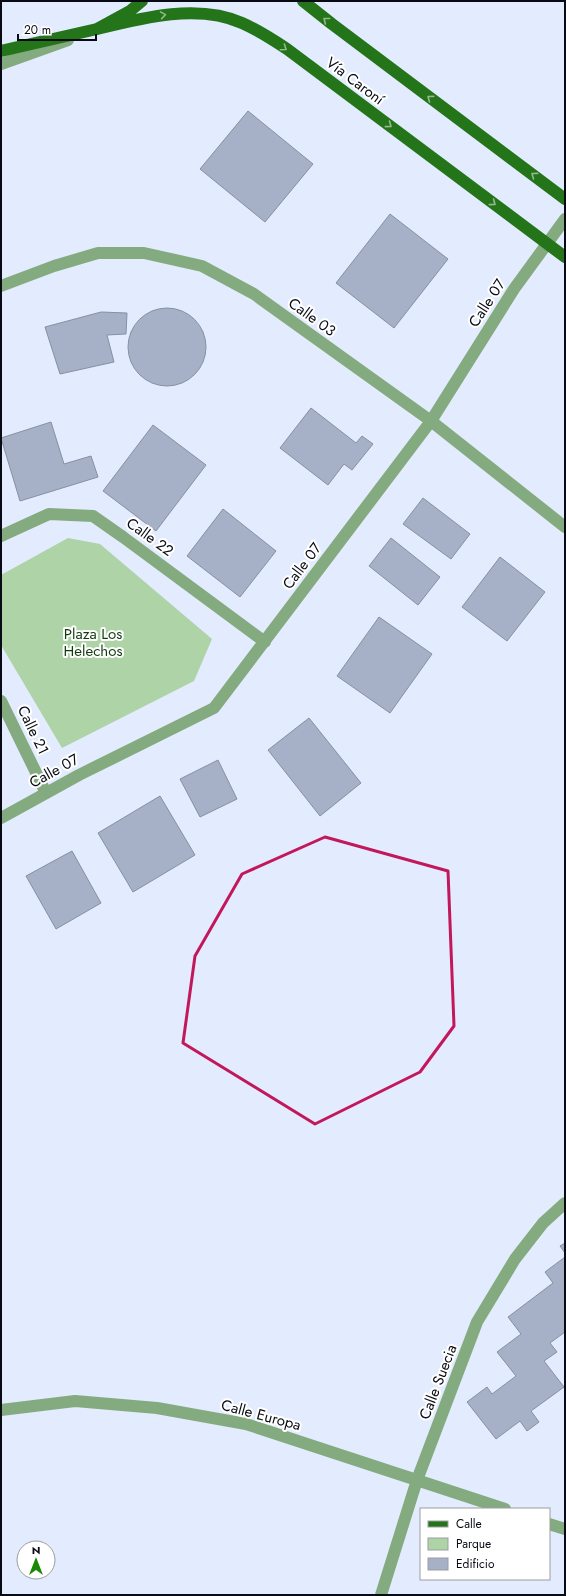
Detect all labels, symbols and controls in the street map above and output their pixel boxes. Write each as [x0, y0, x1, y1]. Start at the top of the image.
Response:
one-way arrow [159, 11, 166, 20]
scale bar [18, 16, 96, 42]
one-way arrow [323, 17, 330, 24]
text: 20 m [24, 21, 51, 39]
one-way arrow [280, 43, 287, 50]
street label: Vía Caroní [321, 52, 390, 111]
one-way arrow [427, 95, 434, 102]
one-way arrow [384, 121, 391, 128]
one-way arrow [531, 173, 538, 180]
one-way arrow [488, 198, 495, 205]
street label: Calle 07 [463, 274, 511, 331]
street label: Calle 03 [284, 292, 340, 342]
street label: Calle 22 [122, 512, 178, 562]
street label: Calle 07 [277, 538, 327, 594]
park label: Plaza Los Helechos [64, 623, 122, 662]
street label: Calle 21 [12, 702, 54, 758]
street label: Calle 07 [25, 748, 83, 794]
street label: Calle Suecia [414, 1341, 462, 1423]
street label: Calle Europa [219, 1394, 303, 1436]
legend [420, 1508, 550, 1580]
text: Calle [456, 1515, 482, 1533]
text: Parque [456, 1535, 491, 1553]
north arrow [16, 1540, 56, 1580]
text: N [32, 1542, 40, 1558]
text: Edificio [456, 1555, 495, 1573]

